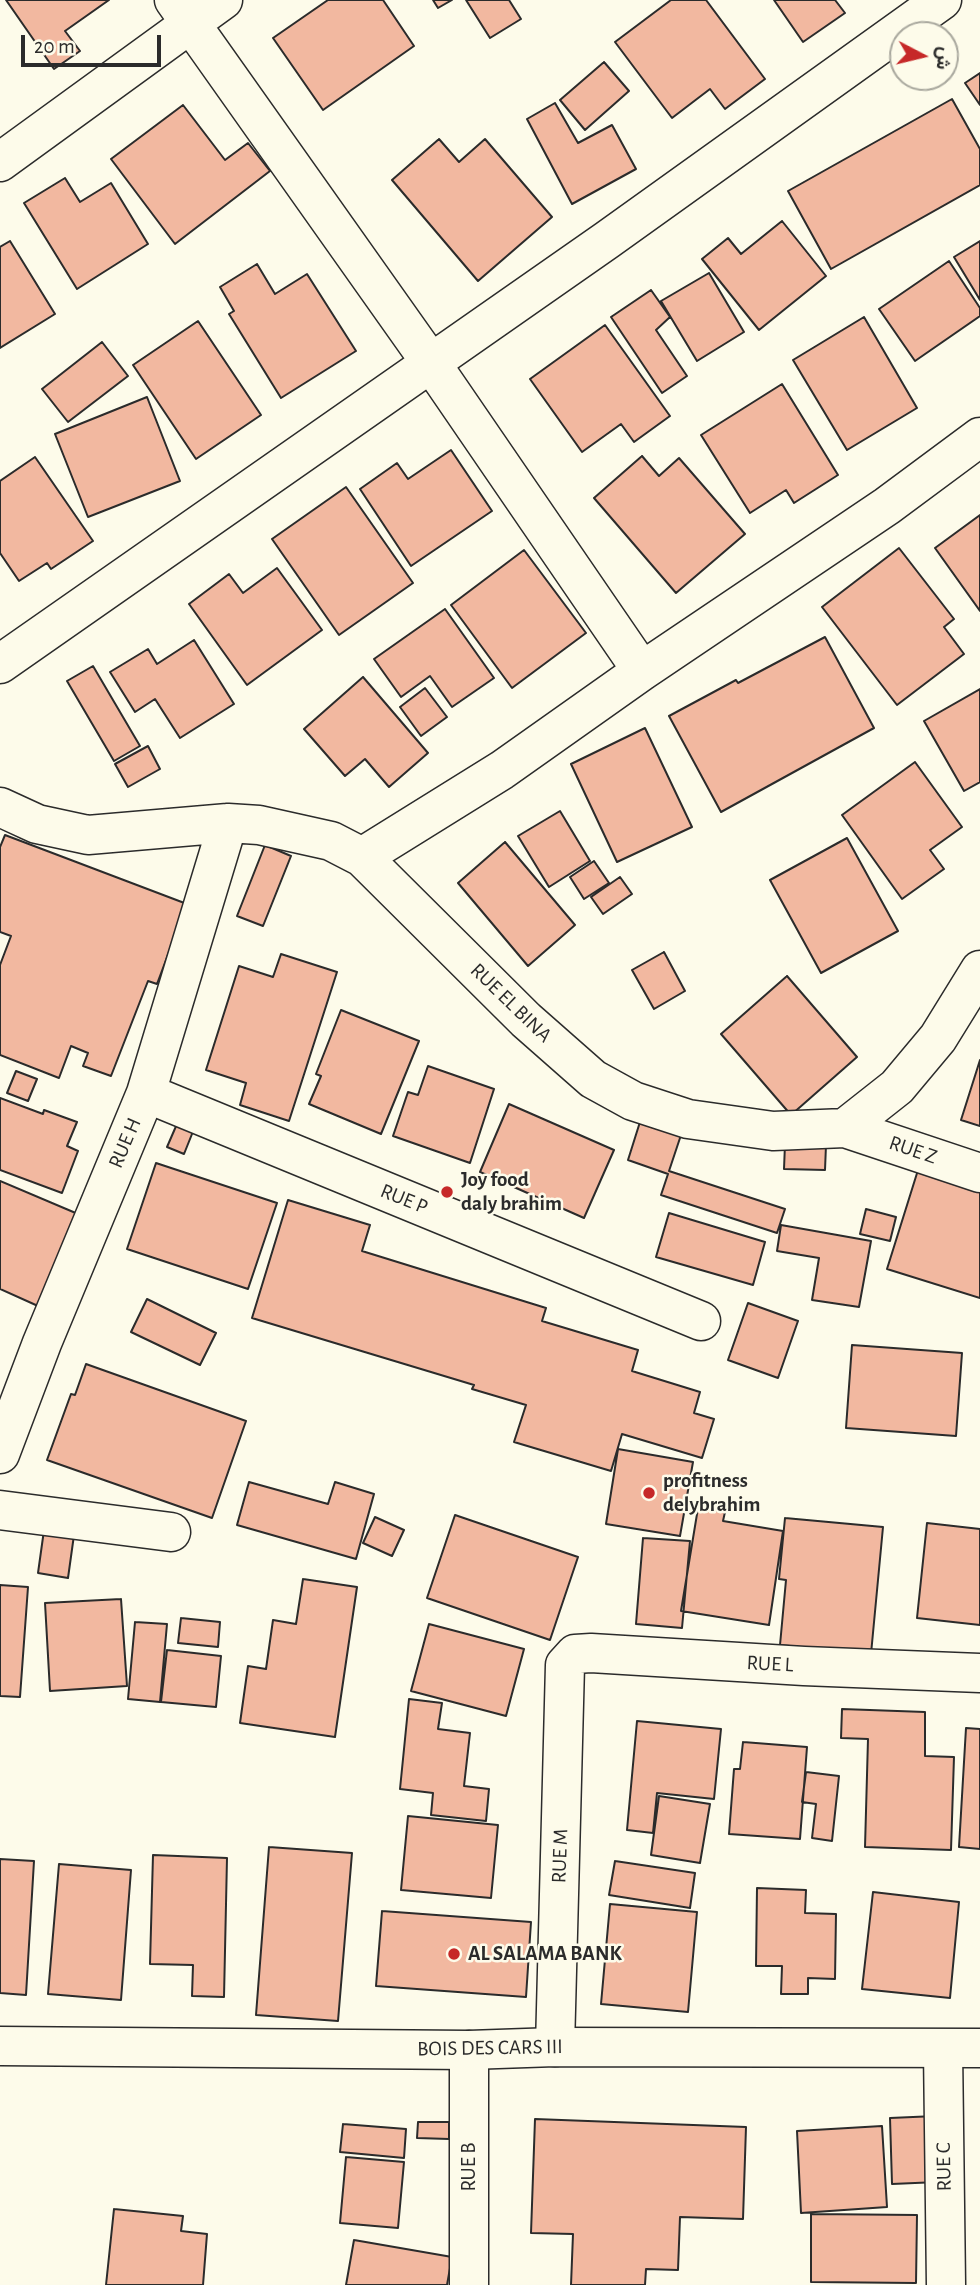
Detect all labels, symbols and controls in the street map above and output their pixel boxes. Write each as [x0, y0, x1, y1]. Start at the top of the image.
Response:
scale bar [24, 21, 164, 65]
north arrow [889, 21, 959, 91]
text: 20 m [34, 36, 75, 57]
text: ش [933, 46, 954, 71]
street label: RUE EL BINA [465, 958, 557, 1048]
street label: RUE H [103, 1114, 147, 1172]
street label: RUE Z [886, 1130, 940, 1170]
place label: Joy food daly brahim [461, 1167, 562, 1217]
street label: RUE P [377, 1178, 431, 1220]
marker: Joy food daly brahim [439, 1184, 455, 1200]
place label: profitness delybrahim [663, 1468, 760, 1518]
marker: profitness delybrahim [641, 1485, 657, 1501]
street label: RUE L [746, 1650, 794, 1678]
street label: RUE M [546, 1828, 574, 1884]
place label: AL SALAMA BANK [468, 1941, 622, 1967]
marker: AL SALAMA BANK [446, 1946, 462, 1962]
street label: BOIS DES CARS III [417, 2034, 563, 2062]
street label: RUE B [456, 2142, 482, 2192]
street label: RUE C [931, 2142, 957, 2192]

